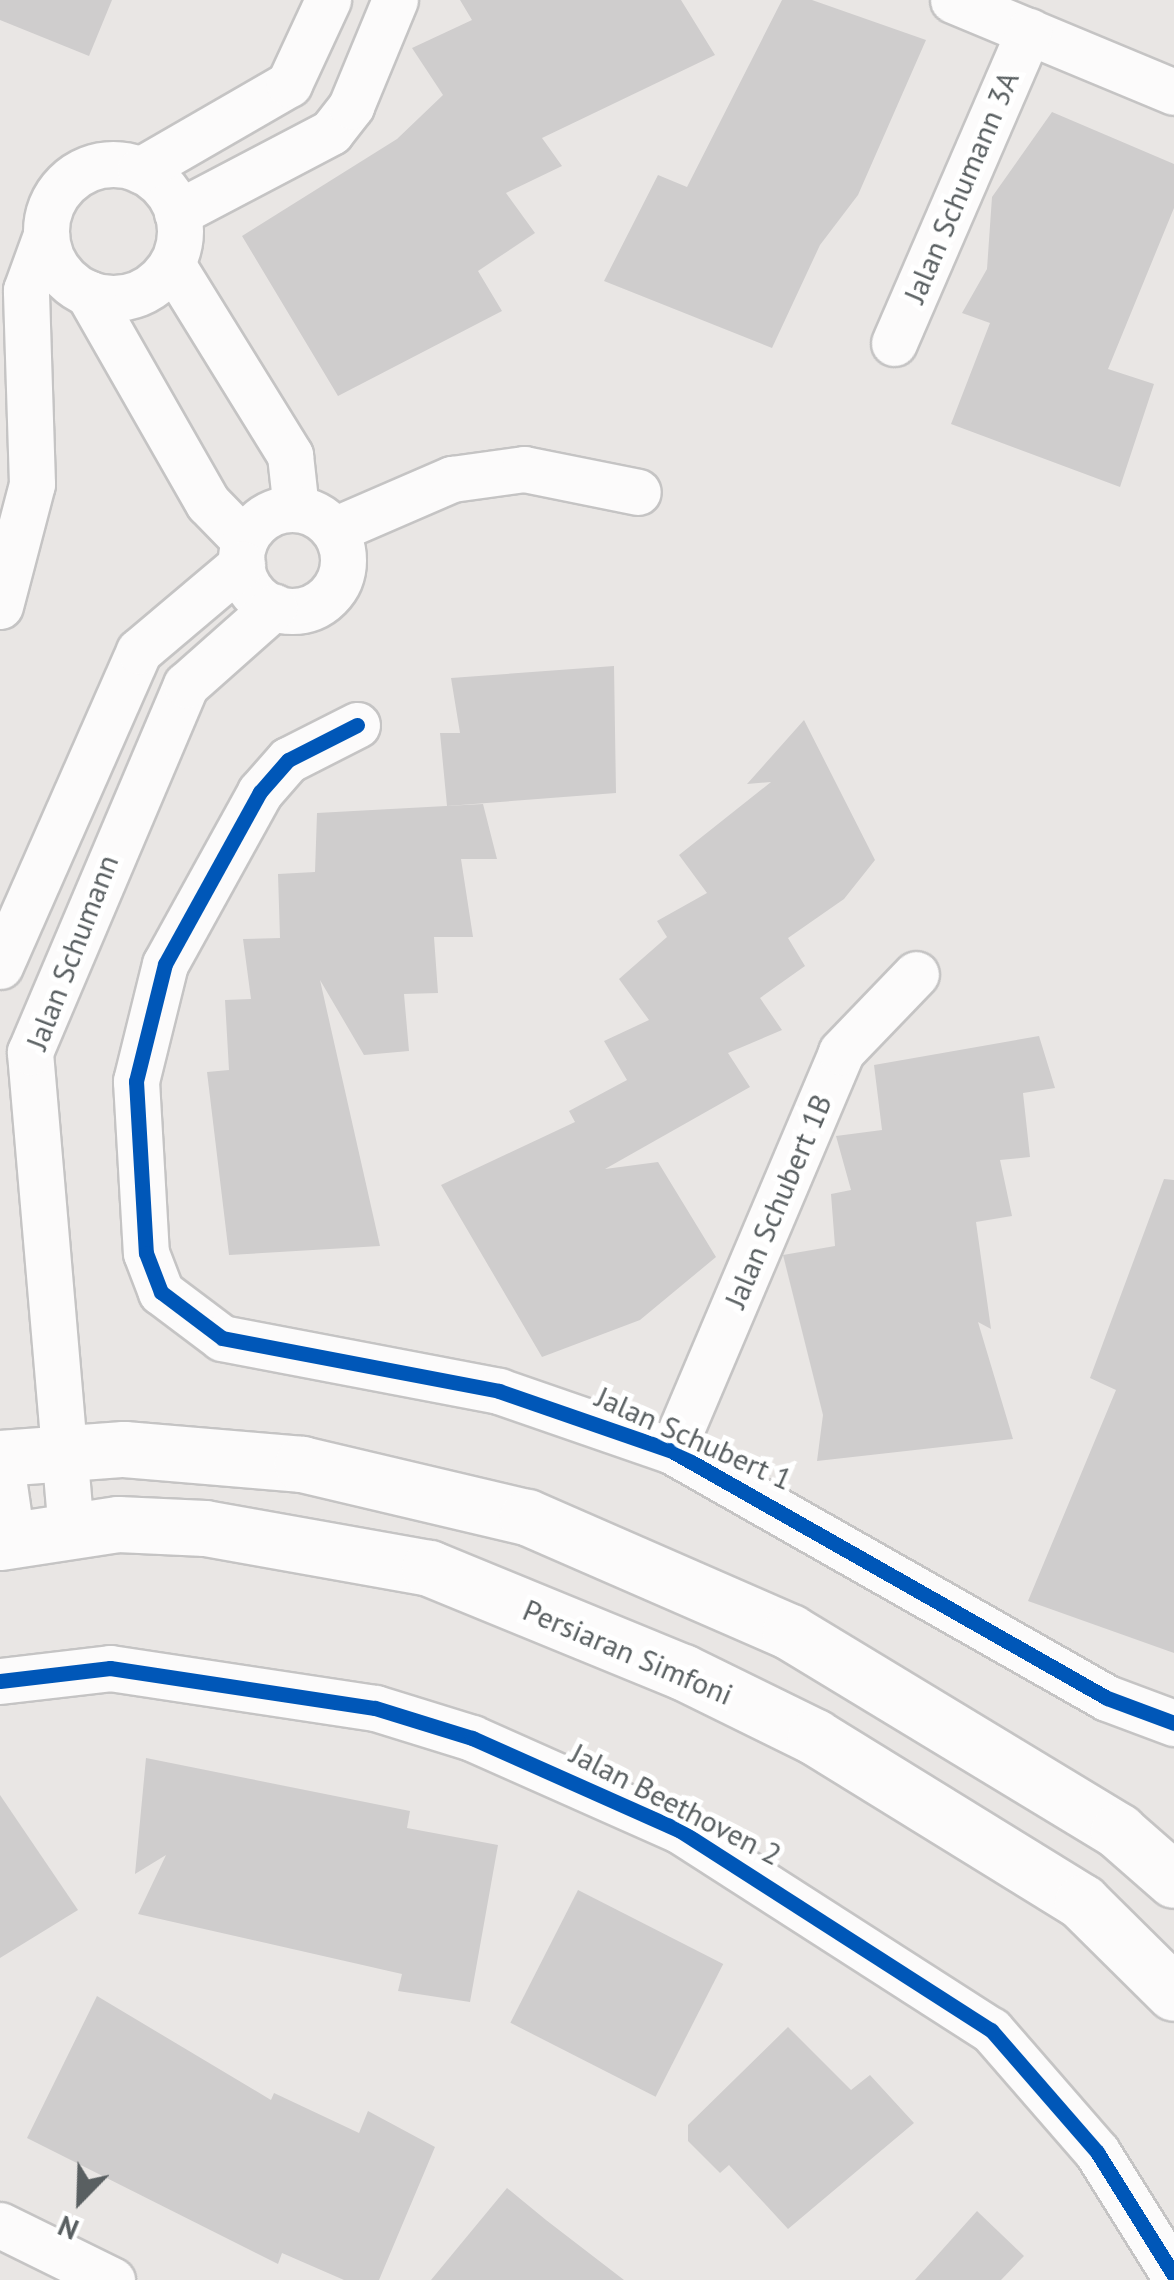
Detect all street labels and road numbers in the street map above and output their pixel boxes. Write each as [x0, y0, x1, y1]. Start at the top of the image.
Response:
street label: Jalan Schumann 3A [896, 66, 1026, 308]
street label: Jalan Schumann [18, 849, 126, 1055]
street label: Jalan Schubert 1B [717, 1089, 839, 1313]
street label: Jalan Schubert 1 [590, 1379, 798, 1497]
street label: Persiaran Simfoni [518, 1592, 738, 1712]
street label: Jalan Beethoven 2 [565, 1735, 787, 1873]

